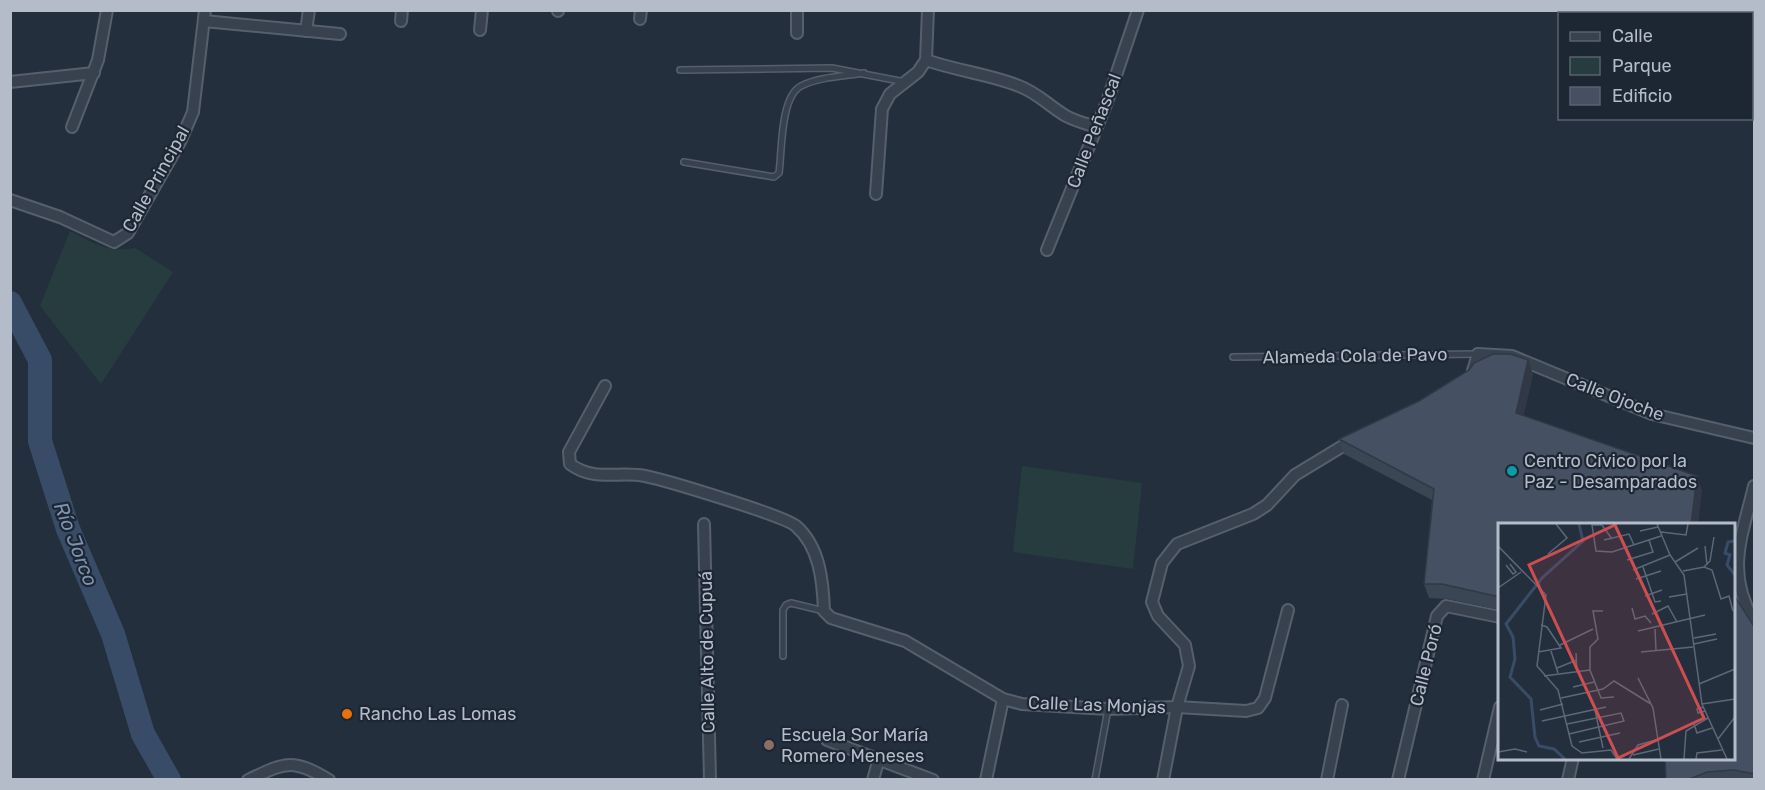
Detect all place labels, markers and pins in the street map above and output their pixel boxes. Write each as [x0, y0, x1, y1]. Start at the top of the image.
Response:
place label: Centro Cívico por la Paz - Desamparados [1524, 450, 1697, 493]
marker: Centro Cívico por la Paz - Desamparados [1505, 464, 1519, 478]
place label: Rancho Las Lomas [359, 703, 516, 725]
marker: Rancho Las Lomas [340, 707, 354, 721]
place label: Escuela Sor María Romero Meneses [781, 724, 928, 767]
marker: Escuela Sor María Romero Meneses [762, 738, 776, 752]

